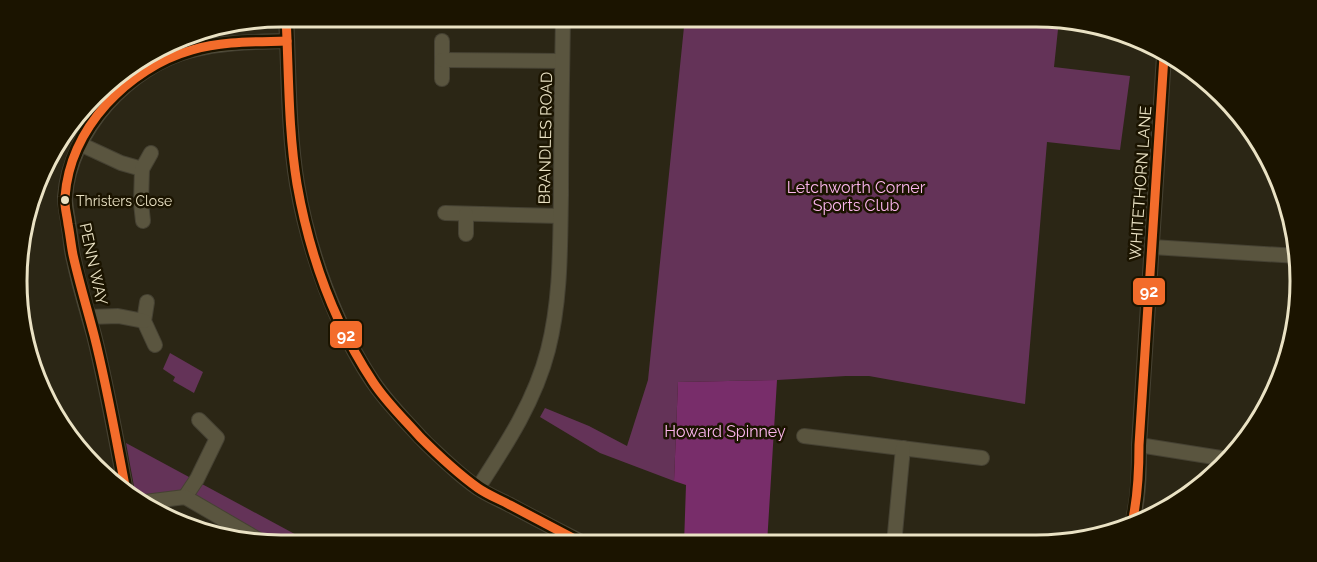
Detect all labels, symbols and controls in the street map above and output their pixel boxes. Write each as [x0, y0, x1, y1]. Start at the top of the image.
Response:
street label: BRANDLES ROAD [535, 71, 556, 205]
street label: WHITETHORN LANE [1126, 105, 1155, 261]
park label: Letchworth Corner Sports Club [787, 178, 926, 215]
place label: Thristers Close [76, 193, 172, 209]
marker: Thristers Close [59, 194, 71, 206]
street label: PENN WAY [76, 221, 112, 308]
line badge: 92 [1132, 277, 1166, 306]
text: 92 [1140, 282, 1158, 301]
line badge: 92 [329, 320, 363, 349]
text: 92 [337, 326, 355, 345]
park label: Howard Spinney [664, 422, 786, 441]

